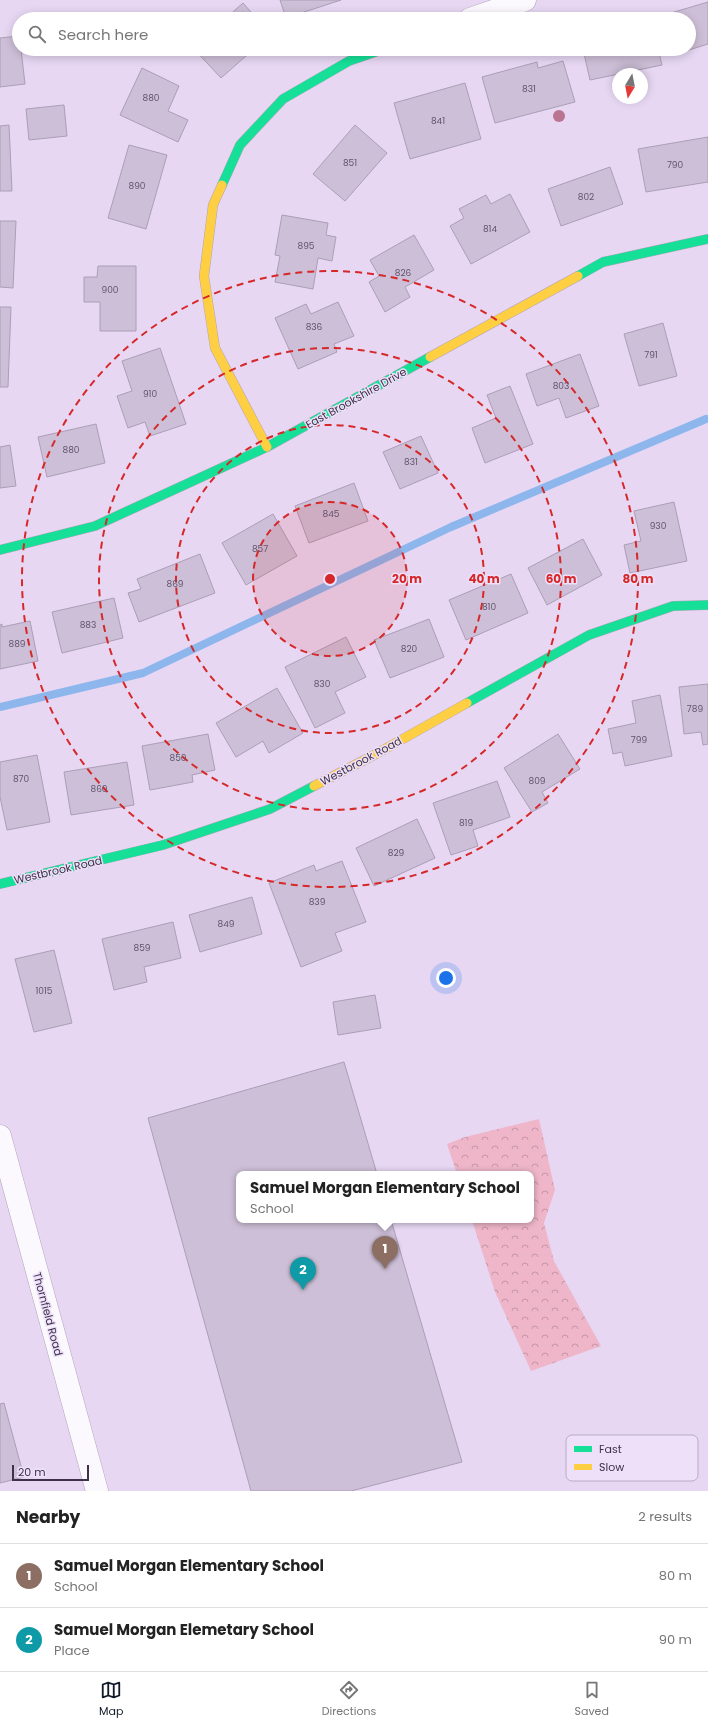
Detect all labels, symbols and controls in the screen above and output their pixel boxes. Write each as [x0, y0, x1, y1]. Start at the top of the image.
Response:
search box [12, 12, 696, 56]
icon: search [26, 23, 48, 45]
text: Search here [58, 24, 148, 45]
north arrow [612, 68, 648, 104]
house number: 831 [522, 83, 536, 95]
house number: 880 [142, 92, 160, 104]
house number: 841 [431, 115, 445, 127]
house number: 851 [343, 157, 357, 169]
house number: 790 [667, 159, 683, 171]
house number: 890 [128, 180, 146, 192]
house number: 802 [578, 191, 594, 203]
house number: 814 [483, 223, 497, 235]
house number: 895 [297, 240, 315, 252]
house number: 826 [395, 267, 412, 279]
house number: 900 [102, 284, 119, 296]
house number: 836 [306, 321, 323, 333]
house number: 791 [644, 349, 658, 361]
street label: East Brookshire Drive [303, 363, 410, 432]
house number: 803 [553, 380, 569, 392]
house number: 910 [143, 388, 157, 400]
house number: 880 [62, 444, 80, 456]
house number: 831 [404, 456, 418, 468]
house number: 845 [323, 508, 340, 520]
house number: 930 [650, 520, 667, 532]
house number: 857 [252, 543, 268, 555]
text: 20 m [392, 570, 422, 587]
text: 40 m [468, 570, 500, 587]
text: 60 m [546, 570, 577, 587]
text: 80 m [623, 570, 654, 587]
centre of rings [323, 572, 337, 586]
house number: 869 [166, 578, 184, 590]
house number: 810 [482, 601, 496, 613]
house number: 883 [80, 619, 96, 631]
house number: 889 [8, 638, 26, 650]
house number: 820 [401, 643, 418, 655]
house number: 830 [314, 678, 331, 690]
house number: 789 [687, 703, 703, 715]
street label: Westbrook Road [317, 733, 405, 789]
house number: 799 [631, 734, 647, 746]
house number: 850 [170, 752, 187, 764]
house number: 870 [13, 773, 29, 785]
house number: 809 [528, 775, 546, 787]
house number: 860 [90, 783, 108, 795]
house number: 819 [459, 817, 473, 829]
house number: 829 [388, 847, 405, 859]
street label: Westbrook Road [12, 852, 104, 888]
house number: 839 [309, 896, 326, 908]
house number: 849 [217, 918, 235, 930]
house number: 859 [133, 942, 151, 954]
your location [436, 968, 456, 988]
house number: 1015 [35, 985, 53, 997]
popup [236, 1171, 534, 1223]
text: Samuel Morgan Elementary School [250, 1177, 520, 1198]
text: School [250, 1199, 294, 1218]
pin: 1 [372, 1236, 398, 1269]
pin: 2 [290, 1257, 316, 1290]
street label: Thornfield Road [29, 1270, 67, 1358]
legend [566, 1435, 698, 1481]
text: Fast [599, 1441, 622, 1457]
text: Slow [599, 1459, 624, 1475]
scale bar [12, 1463, 89, 1482]
text: 20 m [18, 1464, 46, 1480]
text: Nearby [16, 1505, 80, 1529]
text: 2 results [638, 1507, 692, 1526]
text: Samuel Morgan Elementary School [54, 1555, 324, 1576]
text: 1 [27, 1566, 31, 1585]
text: 80 m [659, 1566, 692, 1585]
text: School [54, 1577, 98, 1596]
text: Samuel Morgan Elemetary School [54, 1619, 314, 1640]
text: 2 [25, 1630, 33, 1649]
text: 90 m [659, 1630, 692, 1649]
text: Place [54, 1641, 89, 1660]
tab: Map [99, 1679, 123, 1720]
tab: Directions [322, 1679, 376, 1720]
tab: Saved [575, 1679, 609, 1720]

